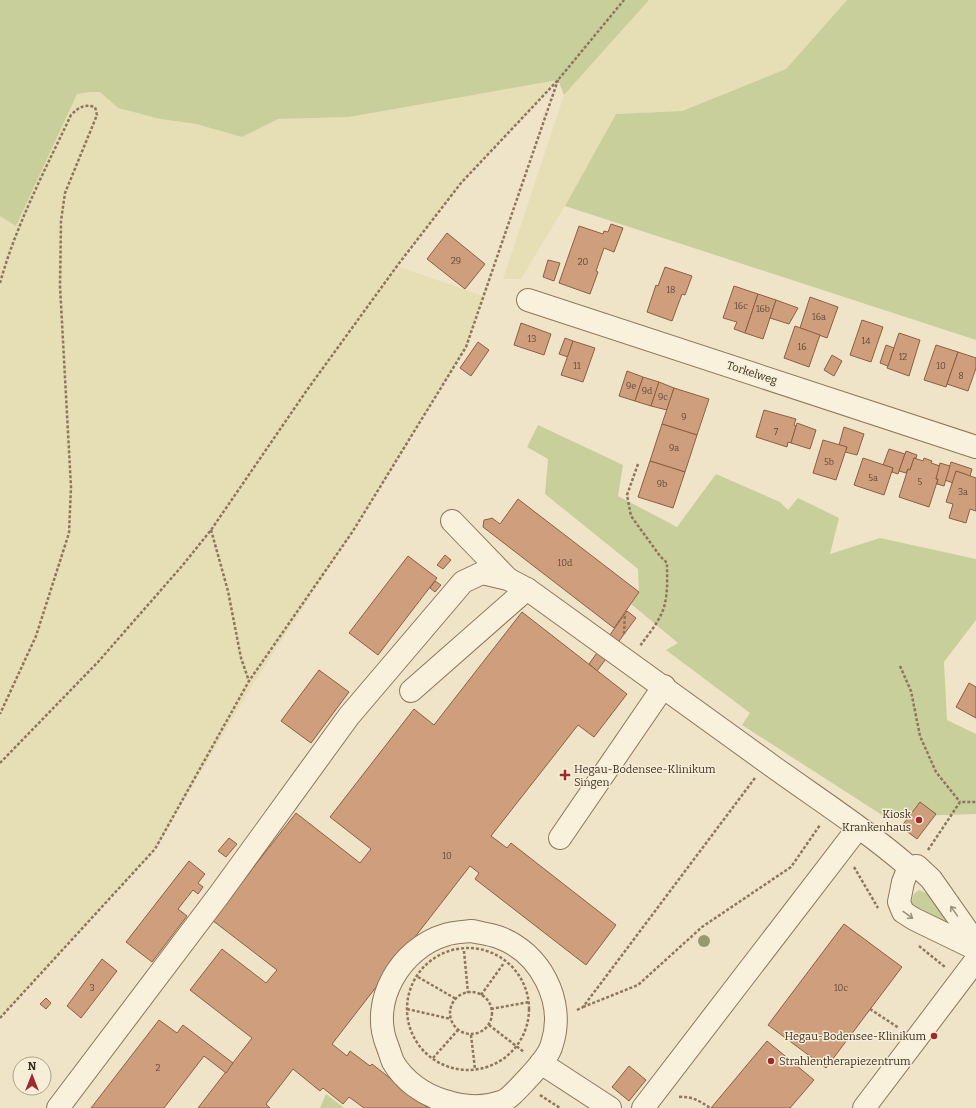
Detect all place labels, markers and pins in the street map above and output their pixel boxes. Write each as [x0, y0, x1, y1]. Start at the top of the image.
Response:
place label: Hegau-Bodensee-Klinikum Singen [574, 763, 716, 789]
marker: Hegau-Bodensee-Klinikum Singen [559, 769, 571, 781]
place label: Kiosk Krankenhaus [842, 808, 912, 834]
marker: Kiosk Krankenhaus [914, 815, 924, 825]
place label: Hegau-Bodensee-Klinikum [785, 1030, 927, 1043]
marker: Hegau-Bodensee-Klinikum [929, 1031, 939, 1041]
place label: Strahlentherapiezentrum [779, 1055, 911, 1068]
marker: Strahlentherapiezentrum [766, 1056, 776, 1066]

